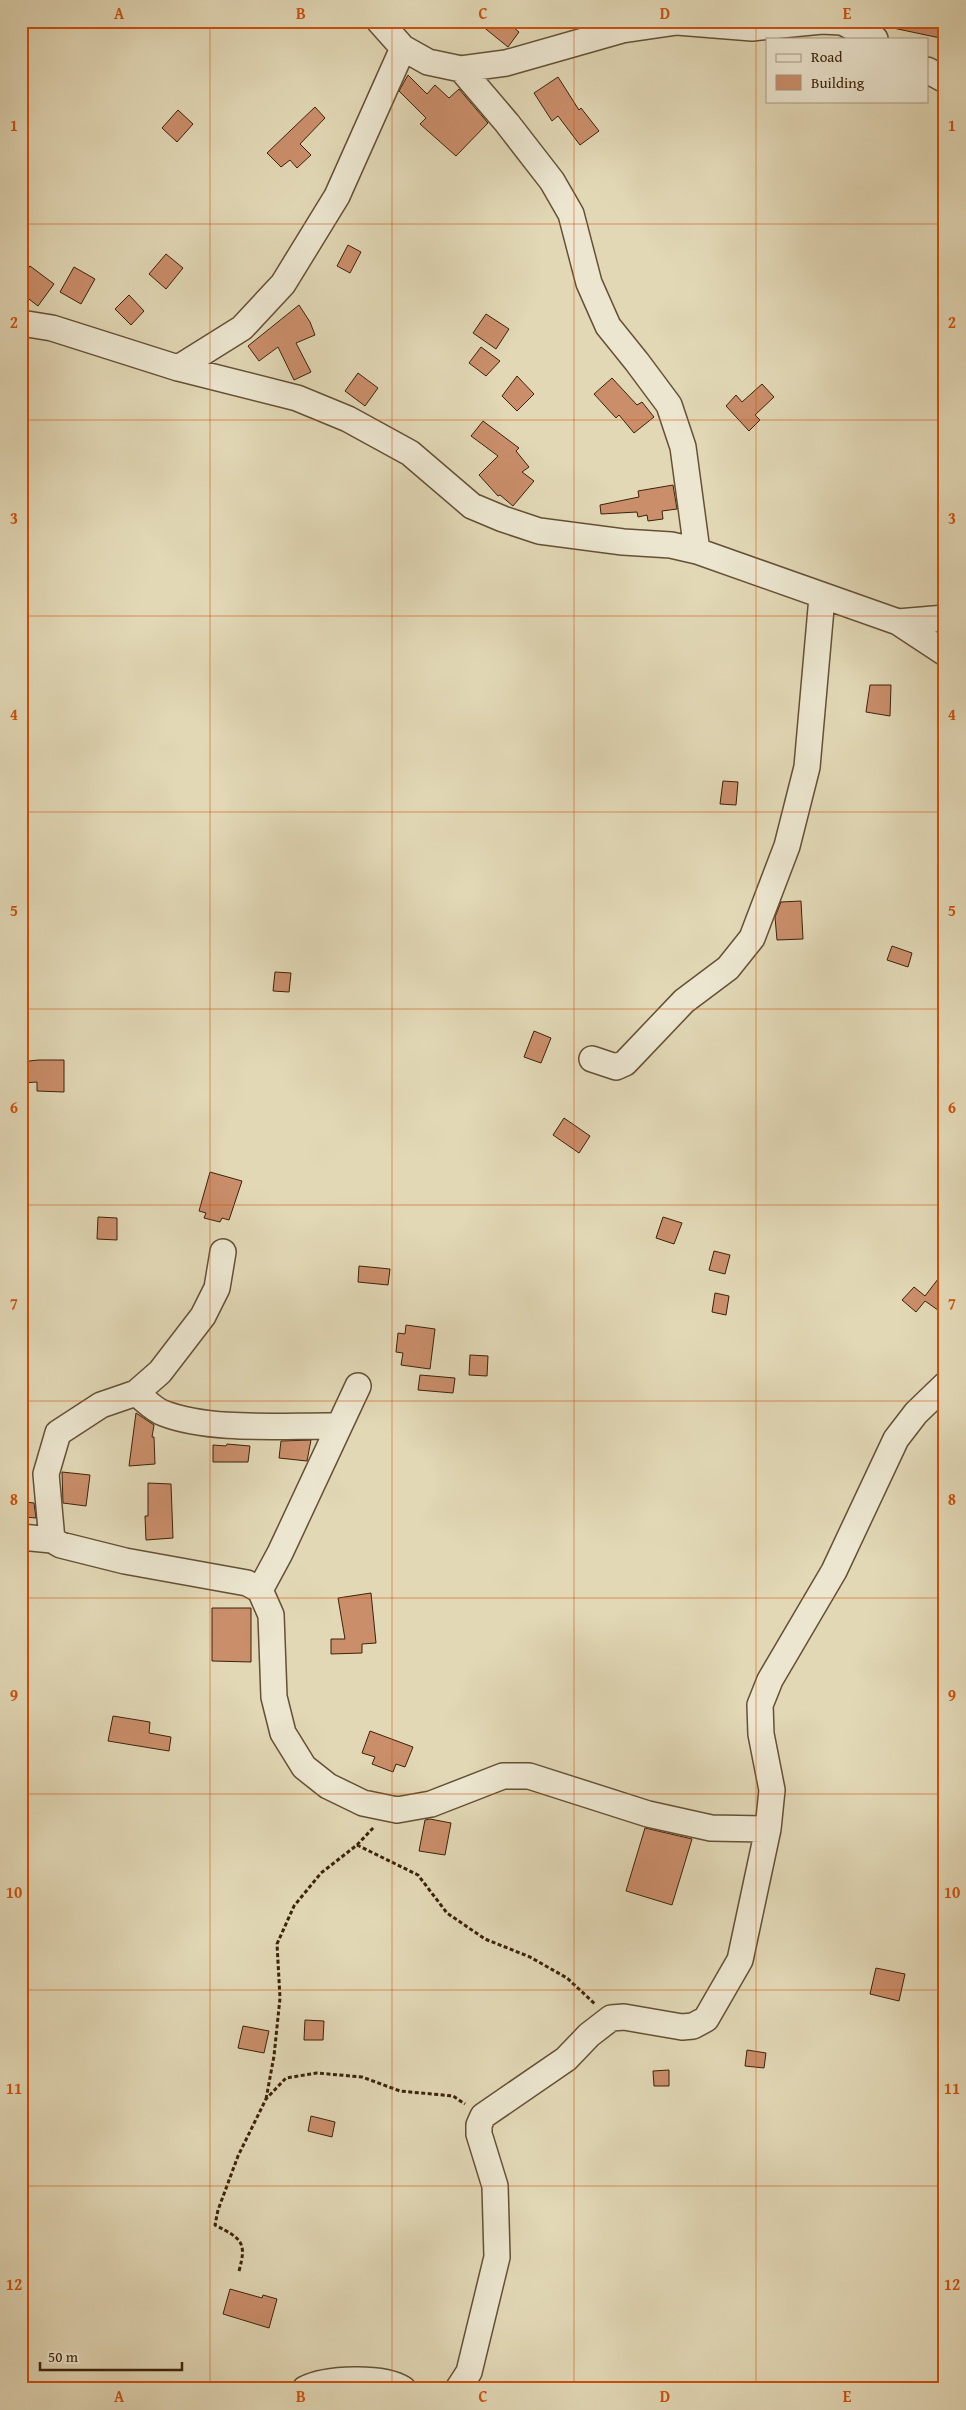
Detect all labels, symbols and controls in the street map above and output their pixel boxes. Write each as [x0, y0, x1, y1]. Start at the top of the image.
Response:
text: A [114, 1, 125, 25]
text: B [296, 1, 306, 25]
text: C [478, 1, 488, 25]
text: D [660, 1, 670, 25]
text: E [843, 1, 852, 25]
legend [766, 38, 928, 102]
text: Road [811, 46, 842, 67]
text: Building [811, 72, 865, 93]
text: 1 [10, 113, 18, 137]
text: 1 [948, 113, 956, 137]
text: 2 [10, 310, 18, 334]
text: 2 [948, 310, 956, 334]
text: 3 [10, 506, 18, 530]
text: 3 [948, 506, 956, 530]
text: 4 [10, 702, 18, 726]
text: 4 [948, 702, 956, 726]
text: 5 [10, 898, 18, 922]
text: 5 [948, 898, 956, 922]
text: 6 [10, 1095, 18, 1119]
text: 6 [948, 1095, 956, 1119]
text: 7 [10, 1291, 18, 1315]
text: 7 [948, 1291, 956, 1315]
text: 8 [10, 1487, 18, 1511]
text: 8 [948, 1487, 956, 1511]
text: 9 [10, 1683, 18, 1707]
text: 9 [948, 1683, 956, 1707]
text: 10 [6, 1880, 22, 1904]
text: 10 [944, 1880, 960, 1904]
text: 11 [6, 2076, 22, 2100]
text: 11 [944, 2076, 960, 2100]
text: 12 [6, 2272, 22, 2296]
text: 12 [944, 2272, 960, 2296]
scale bar [40, 2340, 182, 2372]
text: 50 m [48, 2346, 79, 2367]
text: A [114, 2384, 125, 2408]
text: B [296, 2384, 306, 2408]
text: C [478, 2384, 488, 2408]
text: D [660, 2384, 670, 2408]
text: E [843, 2384, 852, 2408]

